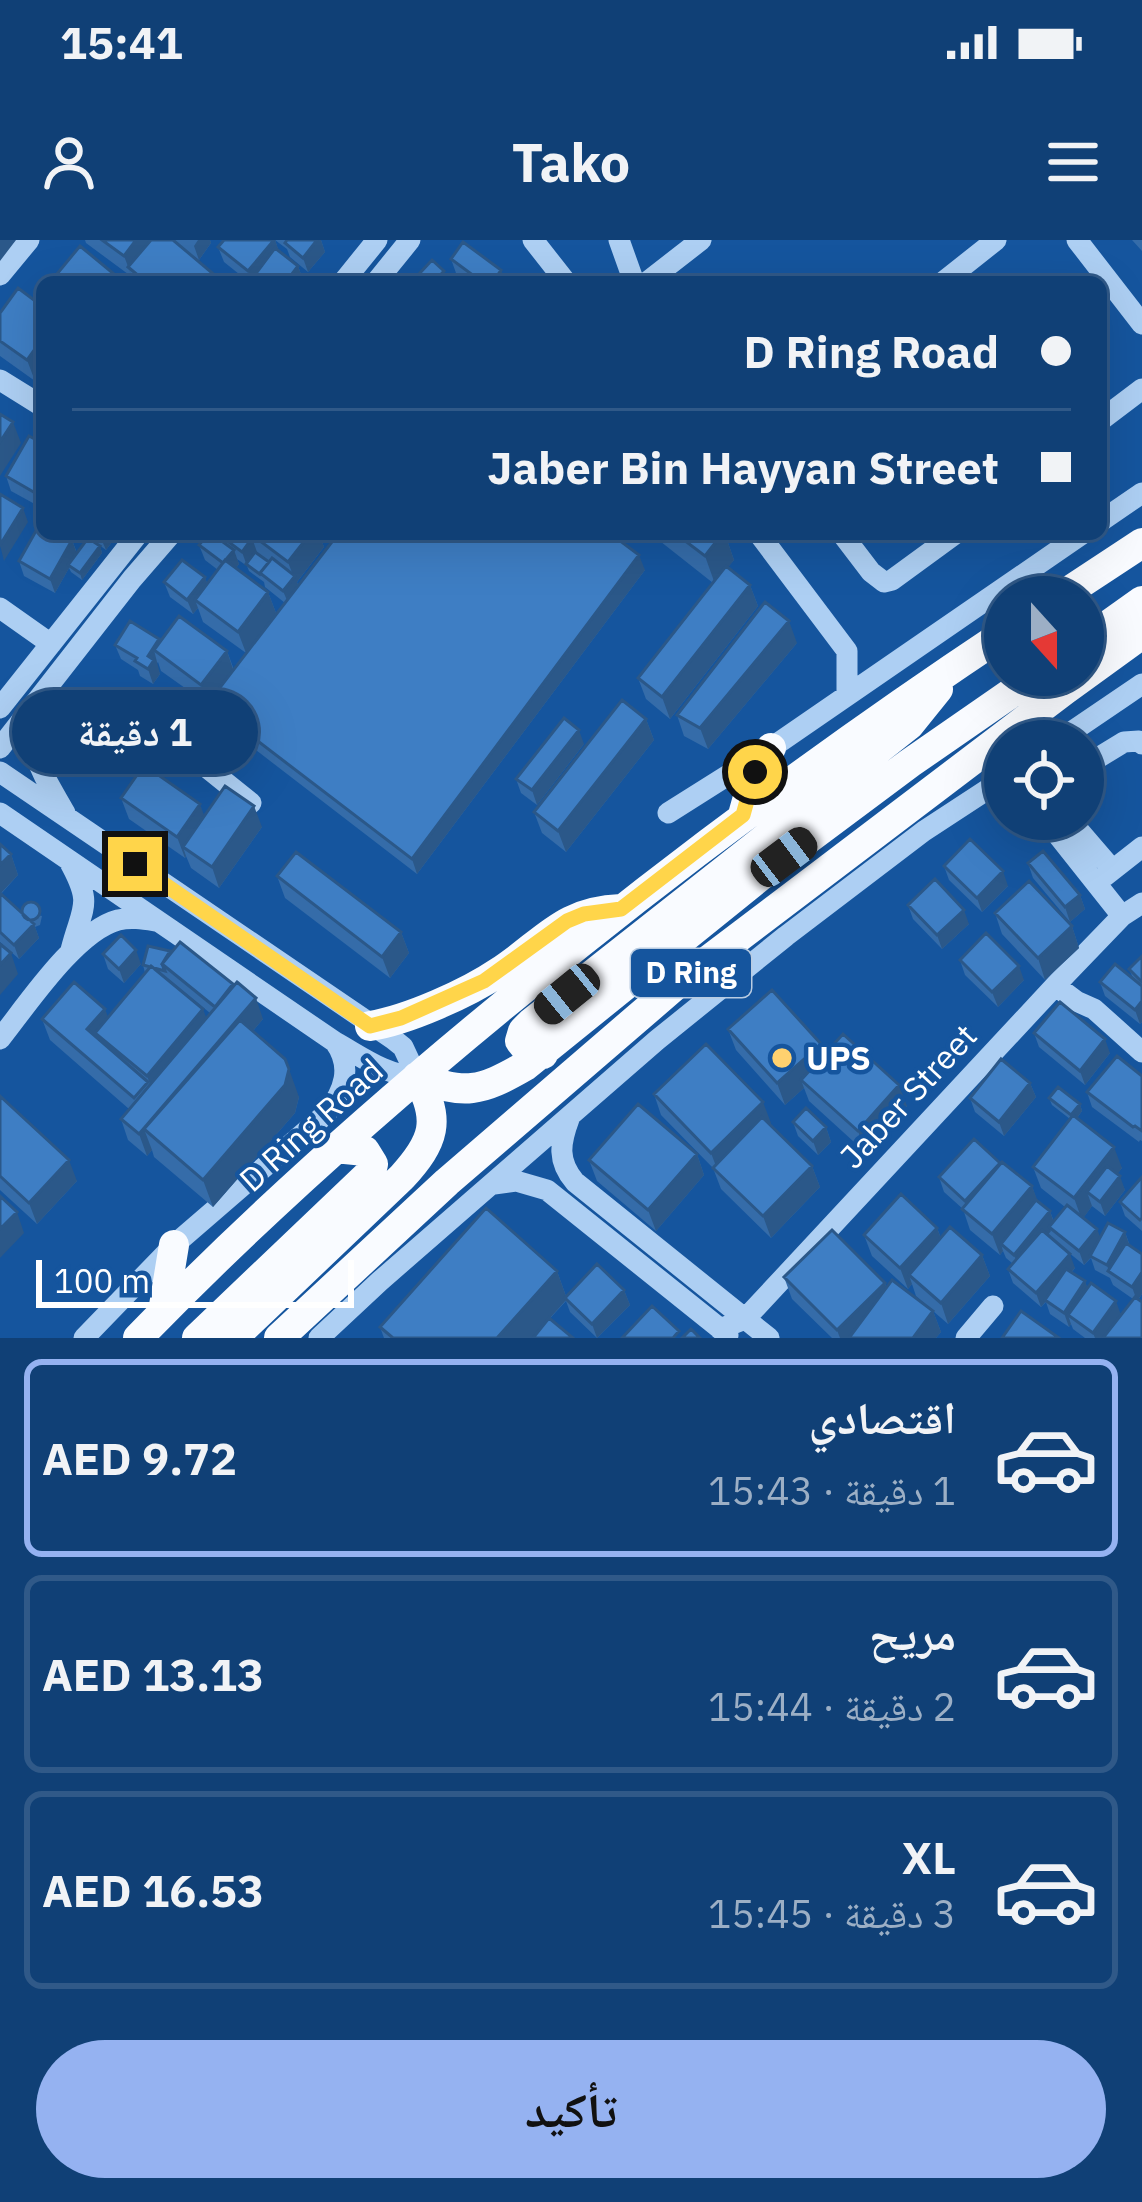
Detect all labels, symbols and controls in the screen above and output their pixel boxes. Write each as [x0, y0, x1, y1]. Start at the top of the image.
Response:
text: 15:41 [60, 13, 183, 71]
text: Tako [512, 127, 630, 197]
icon: person [36, 129, 102, 195]
icon: menu [1040, 129, 1106, 195]
text: D Ring Road [744, 322, 999, 380]
text: Jaber Bin Hayyan Street [487, 438, 999, 496]
north arrow [984, 576, 1104, 696]
map controls [984, 576, 1104, 840]
callout: 1 دقيقة [12, 690, 258, 774]
text: 1 دقيقة [78, 706, 192, 757]
button: locate [984, 720, 1104, 840]
route start [728, 745, 782, 799]
car [744, 821, 824, 893]
route end [108, 837, 162, 891]
road number: D Ring [631, 949, 751, 997]
car [528, 957, 606, 1031]
street label: Jaber Street [830, 1014, 985, 1177]
place label: UPS [806, 1036, 871, 1079]
marker: UPS [769, 1045, 795, 1071]
street label: D Ring Road [230, 1049, 392, 1201]
scale bar [36, 1254, 354, 1307]
text: 100 m [54, 1259, 150, 1302]
text: اقتصادي [809, 1388, 956, 1446]
icon: car [992, 1404, 1100, 1512]
text: AED 9.72 [42, 1429, 237, 1487]
text: 1 دقيقة · 15:43 [708, 1465, 956, 1516]
text: مريح [869, 1604, 956, 1662]
icon: car [992, 1620, 1100, 1728]
text: AED 13.13 [42, 1645, 264, 1703]
text: 2 دقيقة · 15:44 [708, 1681, 956, 1732]
text: XL [902, 1828, 956, 1886]
icon: car [992, 1836, 1100, 1944]
text: AED 16.53 [42, 1861, 264, 1919]
text: 3 دقيقة · 15:45 [708, 1888, 956, 1939]
button: تأكيد [36, 2040, 1106, 2178]

